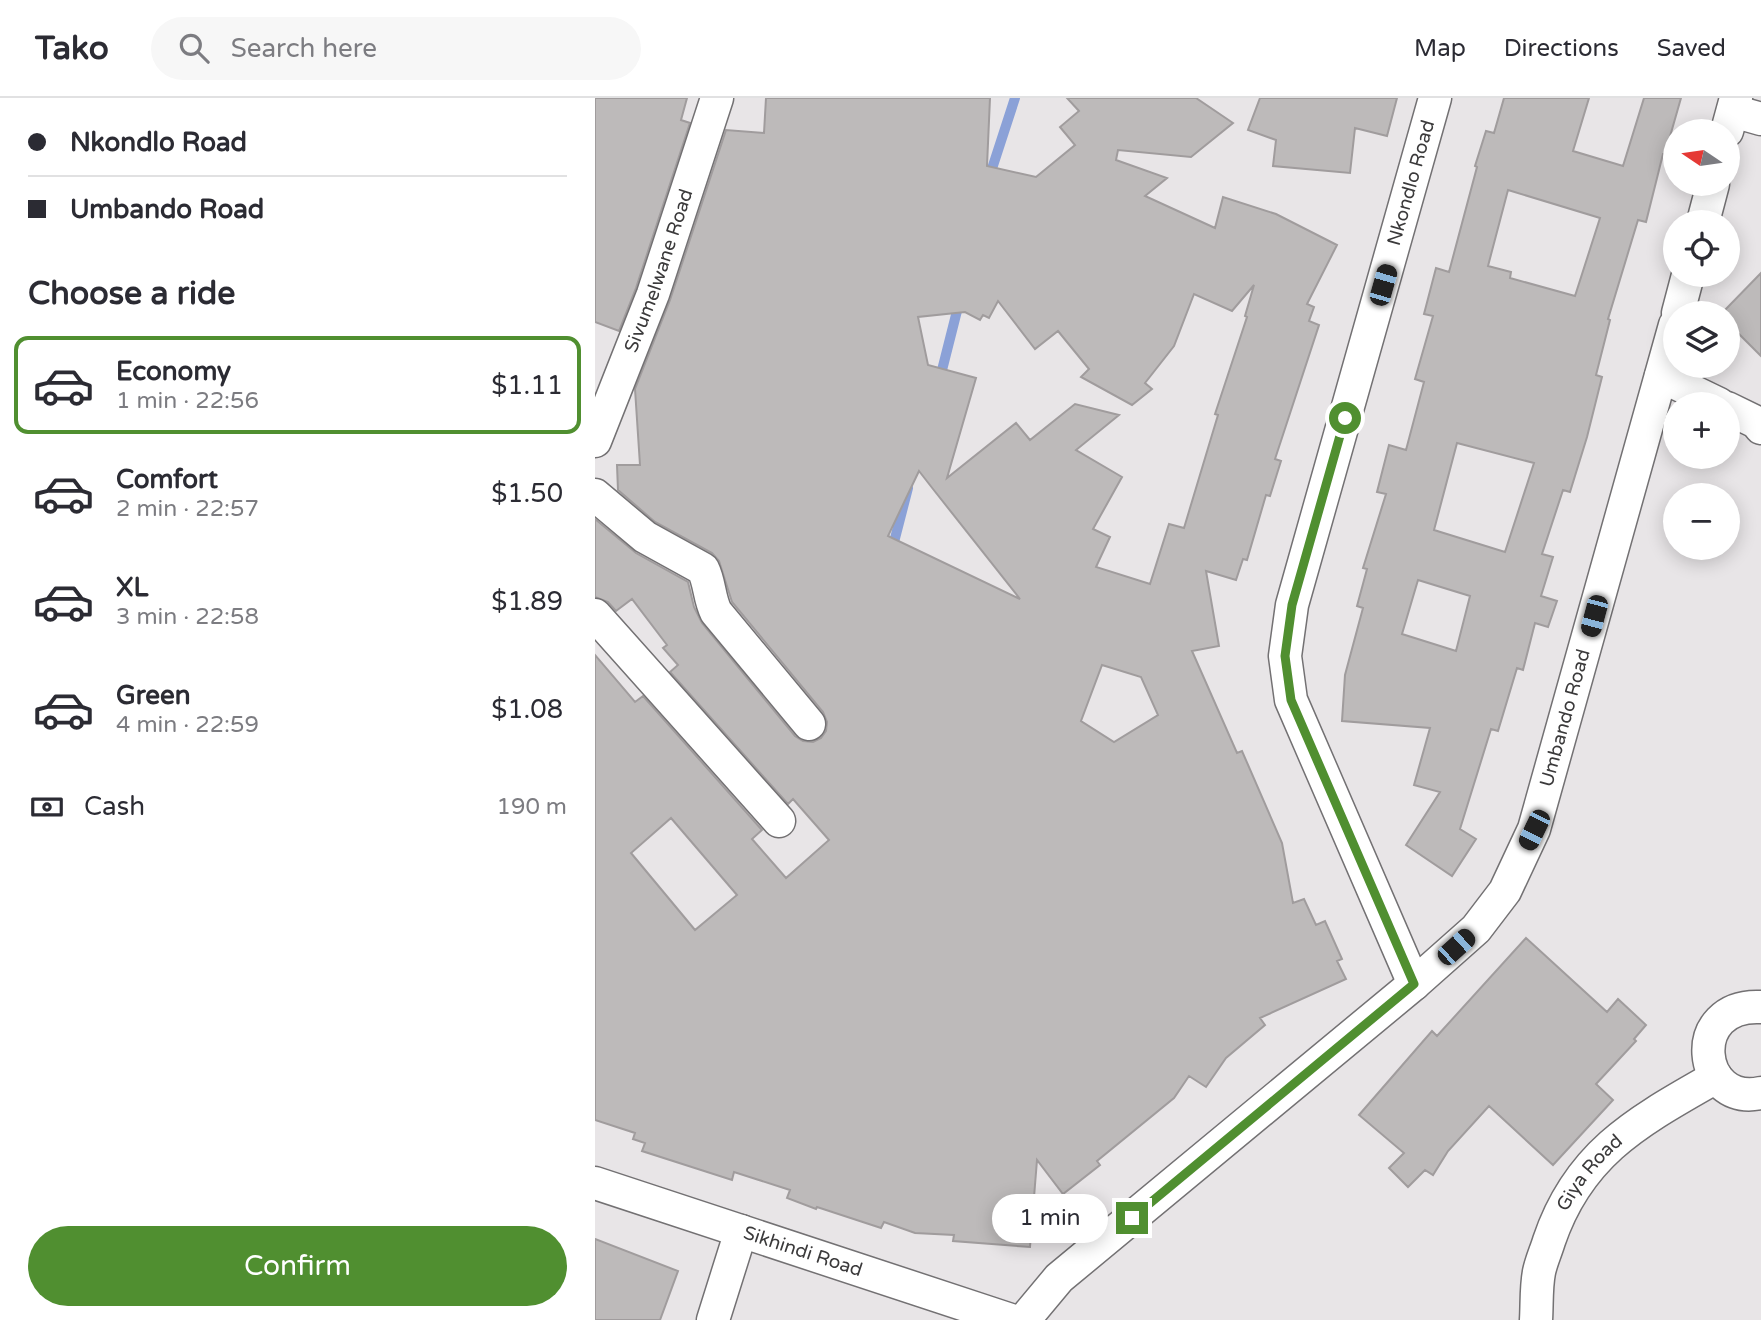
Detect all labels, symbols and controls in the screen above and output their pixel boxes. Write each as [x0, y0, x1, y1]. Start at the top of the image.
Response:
search box [151, 17, 641, 80]
text: Tako [35, 29, 109, 68]
icon: search [175, 29, 213, 67]
text: Search here [231, 33, 377, 64]
text: Map [1414, 34, 1466, 63]
text: Directions [1504, 34, 1619, 63]
text: Saved [1657, 34, 1726, 63]
street label: Nkondlo Road [1383, 118, 1439, 248]
north arrow [1663, 119, 1739, 196]
map controls [1663, 119, 1740, 560]
text: Nkondlo Road [70, 127, 247, 158]
street label: Sivumelwane Road [620, 186, 698, 356]
text: Umbando Road [70, 194, 264, 225]
button: locate [1663, 210, 1740, 287]
car [1368, 262, 1399, 308]
text: Choose a ride [28, 275, 235, 313]
button: layers [1663, 301, 1740, 378]
icon: car [32, 354, 95, 417]
text: Economy [116, 356, 231, 387]
text: $1.11 [491, 370, 563, 401]
text: 1 min · 22:56 [116, 387, 259, 415]
button: + [1663, 392, 1740, 469]
route start [1329, 402, 1361, 434]
icon: car [32, 462, 95, 525]
text: Comfort [116, 464, 218, 495]
text: $1.50 [491, 478, 563, 509]
button: − [1663, 483, 1740, 560]
text: 2 min · 22:57 [116, 495, 259, 523]
icon: car [32, 570, 95, 633]
text: XL [116, 572, 148, 603]
text: $1.89 [491, 586, 563, 617]
car [1579, 593, 1610, 639]
text: 3 min · 22:58 [116, 603, 259, 631]
street label: Umbando Road [1535, 647, 1595, 789]
icon: car [32, 678, 95, 741]
text: Green [116, 680, 191, 711]
text: $1.08 [491, 694, 563, 725]
text: 4 min · 22:59 [116, 711, 259, 739]
icon: cash [28, 788, 66, 826]
text: Cash [84, 791, 145, 822]
text: 190 m [497, 793, 567, 821]
car [1516, 807, 1553, 853]
car [1434, 925, 1479, 969]
street label: Giya Road [1552, 1130, 1627, 1215]
callout: 1 min [992, 1194, 1107, 1242]
route end [1116, 1202, 1148, 1234]
text: 1 min [1019, 1204, 1081, 1232]
street label: Sikhindi Road [741, 1222, 865, 1281]
button: Confirm [28, 1226, 567, 1306]

